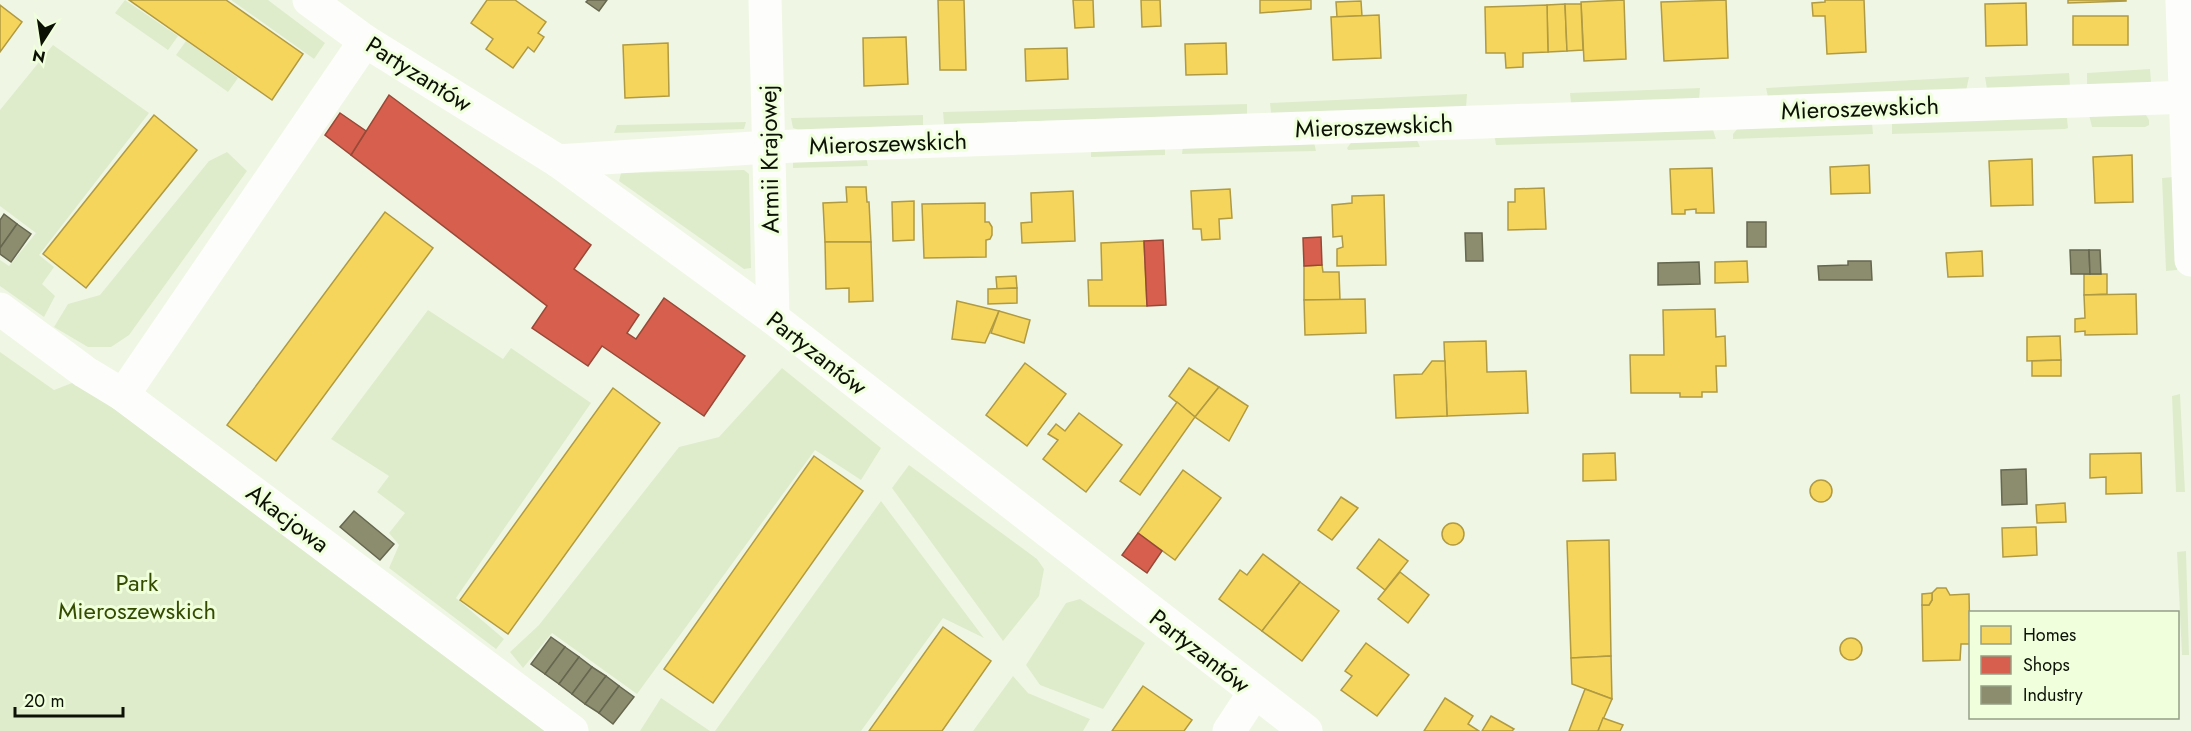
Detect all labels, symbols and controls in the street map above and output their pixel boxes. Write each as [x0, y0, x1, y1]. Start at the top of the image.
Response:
north arrow [12, 12, 72, 72]
street label: Partyzantów [359, 28, 479, 121]
text: N [30, 44, 48, 69]
street label: Armii Krajowej [750, 84, 788, 234]
street label: Mieroszewskich [1780, 88, 1940, 128]
street label: Mieroszewskich [1294, 106, 1454, 146]
street label: Mieroszewskich [808, 123, 968, 163]
street label: Partyzantów [759, 302, 875, 404]
street label: Akacjowa [239, 475, 337, 561]
park label: Park Mieroszewskich [58, 565, 216, 628]
street label: Partyzantów [1142, 600, 1258, 702]
legend [1969, 611, 2179, 719]
text: Homes [2023, 622, 2076, 648]
text: Shops [2023, 652, 2070, 678]
scale bar [15, 680, 123, 718]
text: Industry [2023, 682, 2083, 708]
text: 20 m [24, 688, 64, 714]

